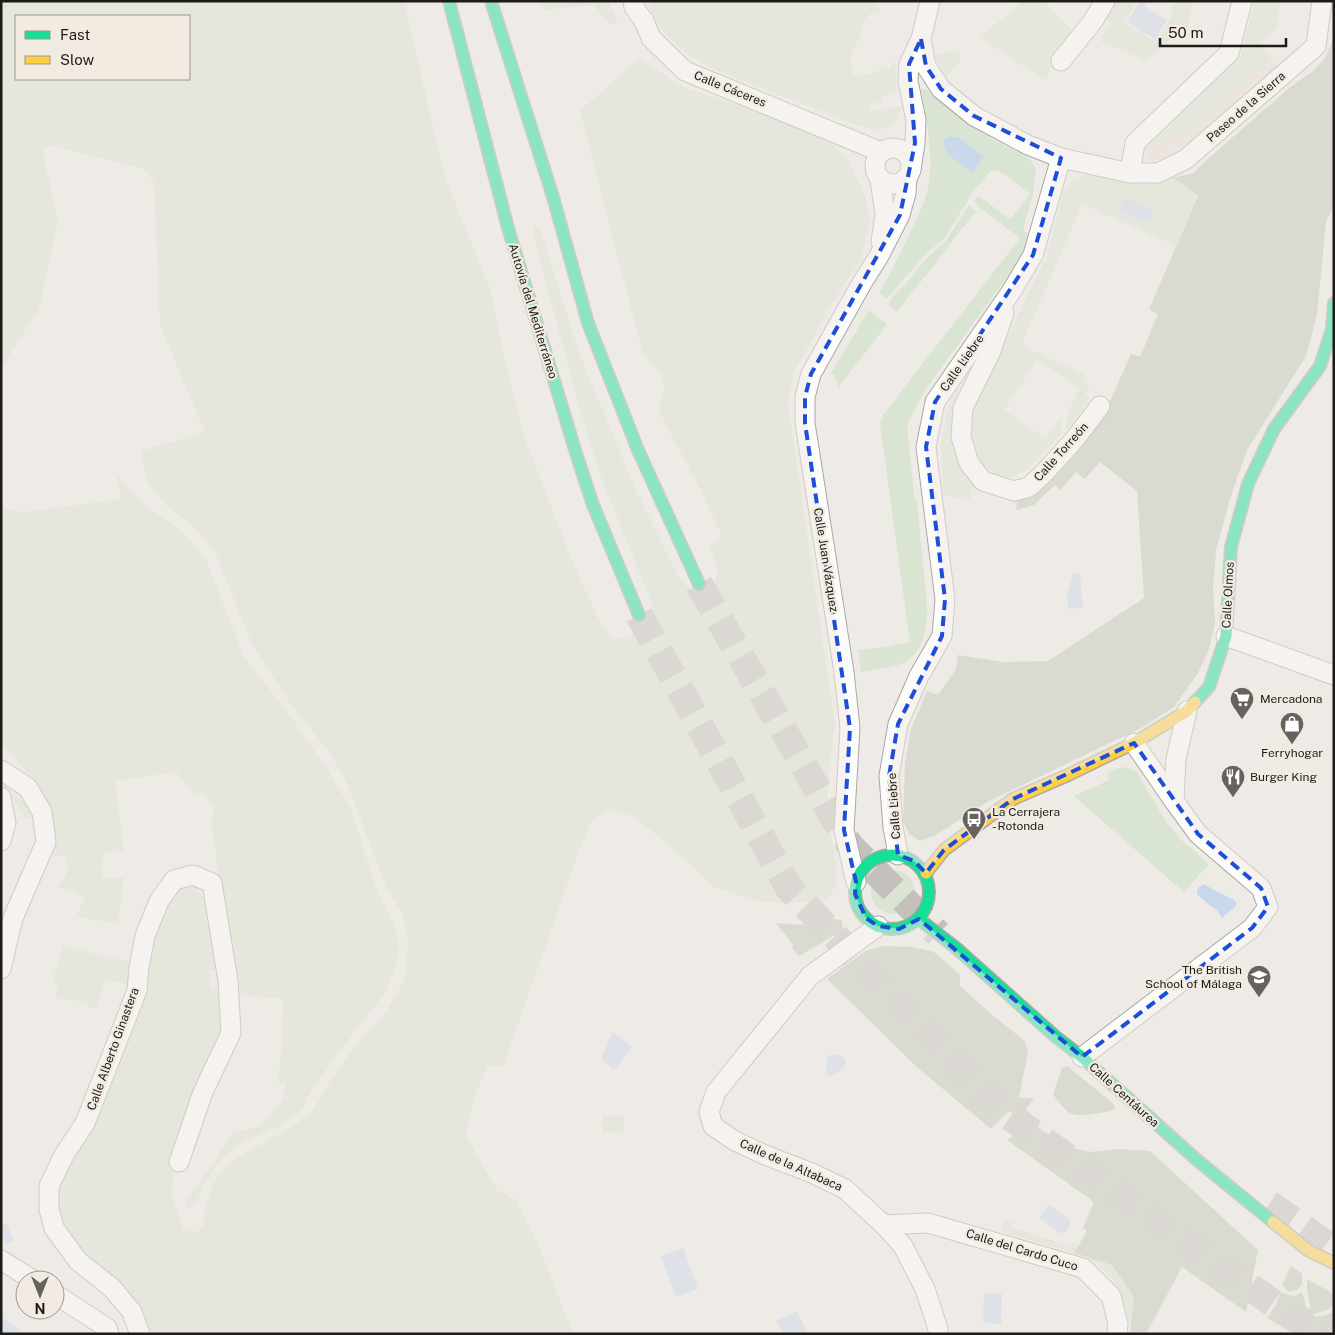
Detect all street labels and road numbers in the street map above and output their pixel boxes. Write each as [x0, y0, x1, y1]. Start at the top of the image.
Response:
street label: Calle Cáceres [692, 68, 768, 110]
street label: Paseo de la Sierra [1204, 69, 1288, 145]
street label: Autovía del Mediterráneo [506, 242, 560, 380]
street label: Calle Liebre [937, 332, 987, 394]
street label: Calle Torreón [1031, 420, 1091, 484]
street label: Calle Juan Vázquez [811, 507, 841, 613]
street label: Calle Olmos [1219, 561, 1237, 629]
street label: Calle Liebre [885, 772, 903, 840]
street label: Calle Alberto Ginastera [84, 986, 142, 1112]
street label: Calle Centáurea [1086, 1060, 1162, 1130]
street label: Calle de la Altabaca [738, 1136, 844, 1194]
street label: Calle del Cardo Cuco [964, 1226, 1080, 1274]

